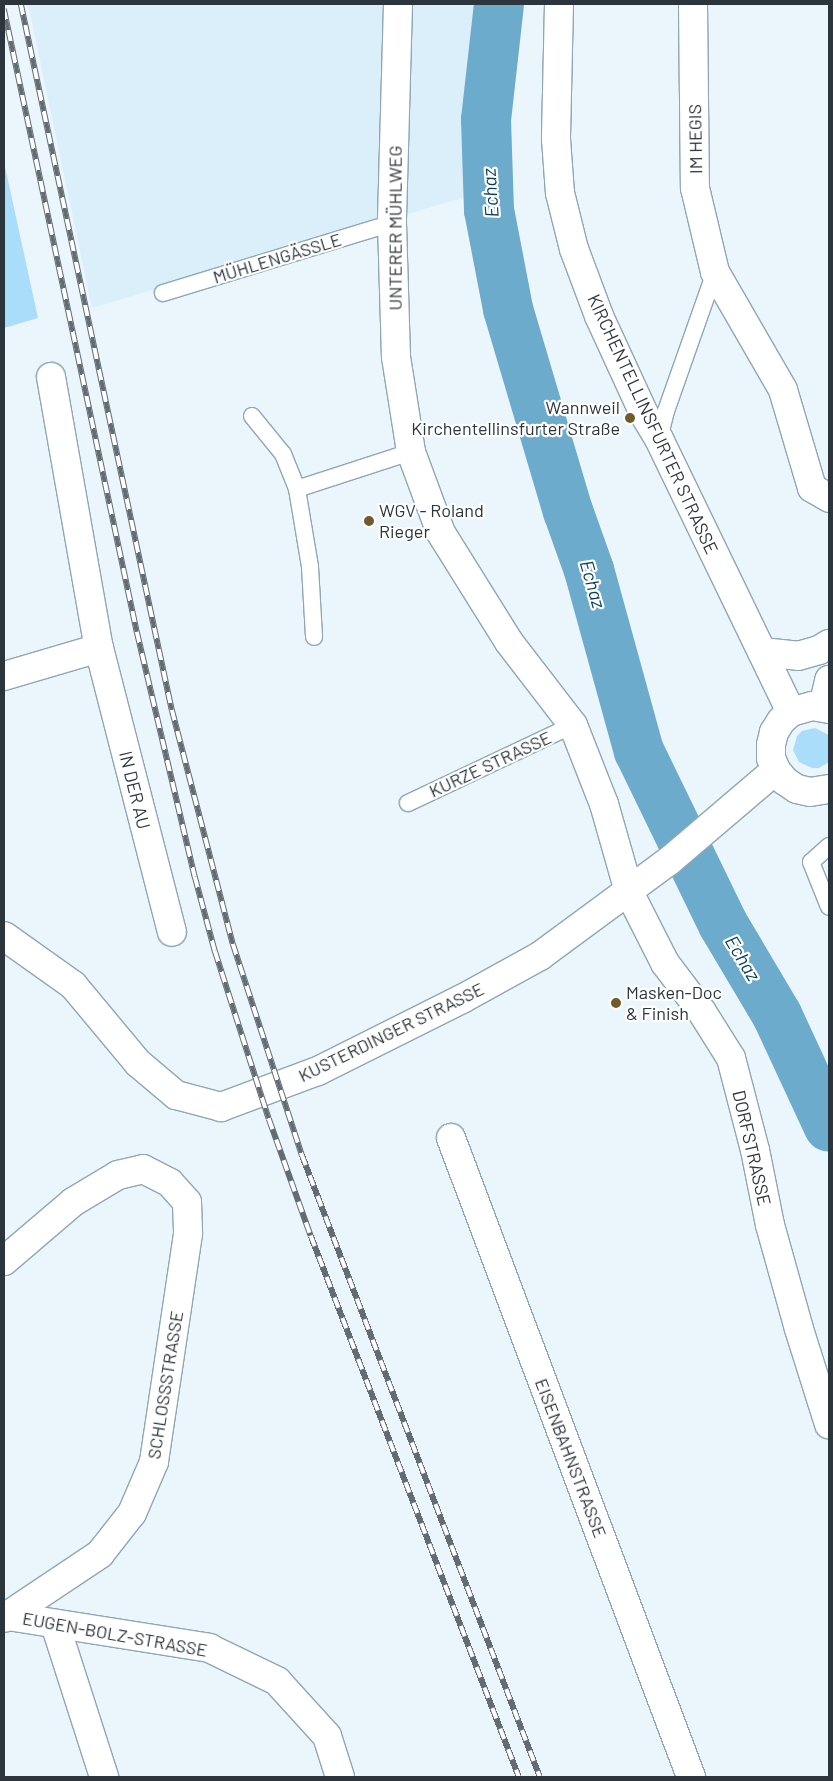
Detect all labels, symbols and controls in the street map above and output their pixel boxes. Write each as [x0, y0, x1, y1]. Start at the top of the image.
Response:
street label: IM HEGIS [684, 104, 706, 174]
street label: UNTERER MÜHLWEG [384, 146, 406, 310]
water label: Echaz [477, 168, 503, 218]
street label: MÜHLENGÄSSLE [210, 228, 344, 288]
street label: KIRCHENTELLINSFURTER STRASSE [583, 291, 723, 557]
place label: Wannweil Kirchentellinsfurter Straße [411, 397, 620, 439]
marker: Wannweil Kirchentellinsfurter Straße [624, 412, 636, 424]
place label: WGV - Roland Rieger [379, 500, 484, 542]
marker: WGV - Roland Rieger [363, 515, 375, 527]
water label: Echaz [575, 557, 611, 611]
street label: KURZE STRASSE [425, 726, 555, 802]
street label: IN DER AU [115, 749, 155, 831]
water label: Echaz [721, 931, 765, 985]
street label: KUSTERDINGER STRASSE [295, 978, 487, 1086]
place label: Masken-Doc & Finish [626, 982, 722, 1024]
marker: Masken-Doc & Finish [610, 997, 622, 1009]
street label: DORFSTRASSE [728, 1088, 776, 1208]
street label: SCHLOSSSTRASSE [143, 1309, 187, 1461]
street label: EISENBAHNSTRASSE [531, 1375, 611, 1541]
street label: EUGEN-BOLZ-STRASSE [21, 1607, 209, 1661]

